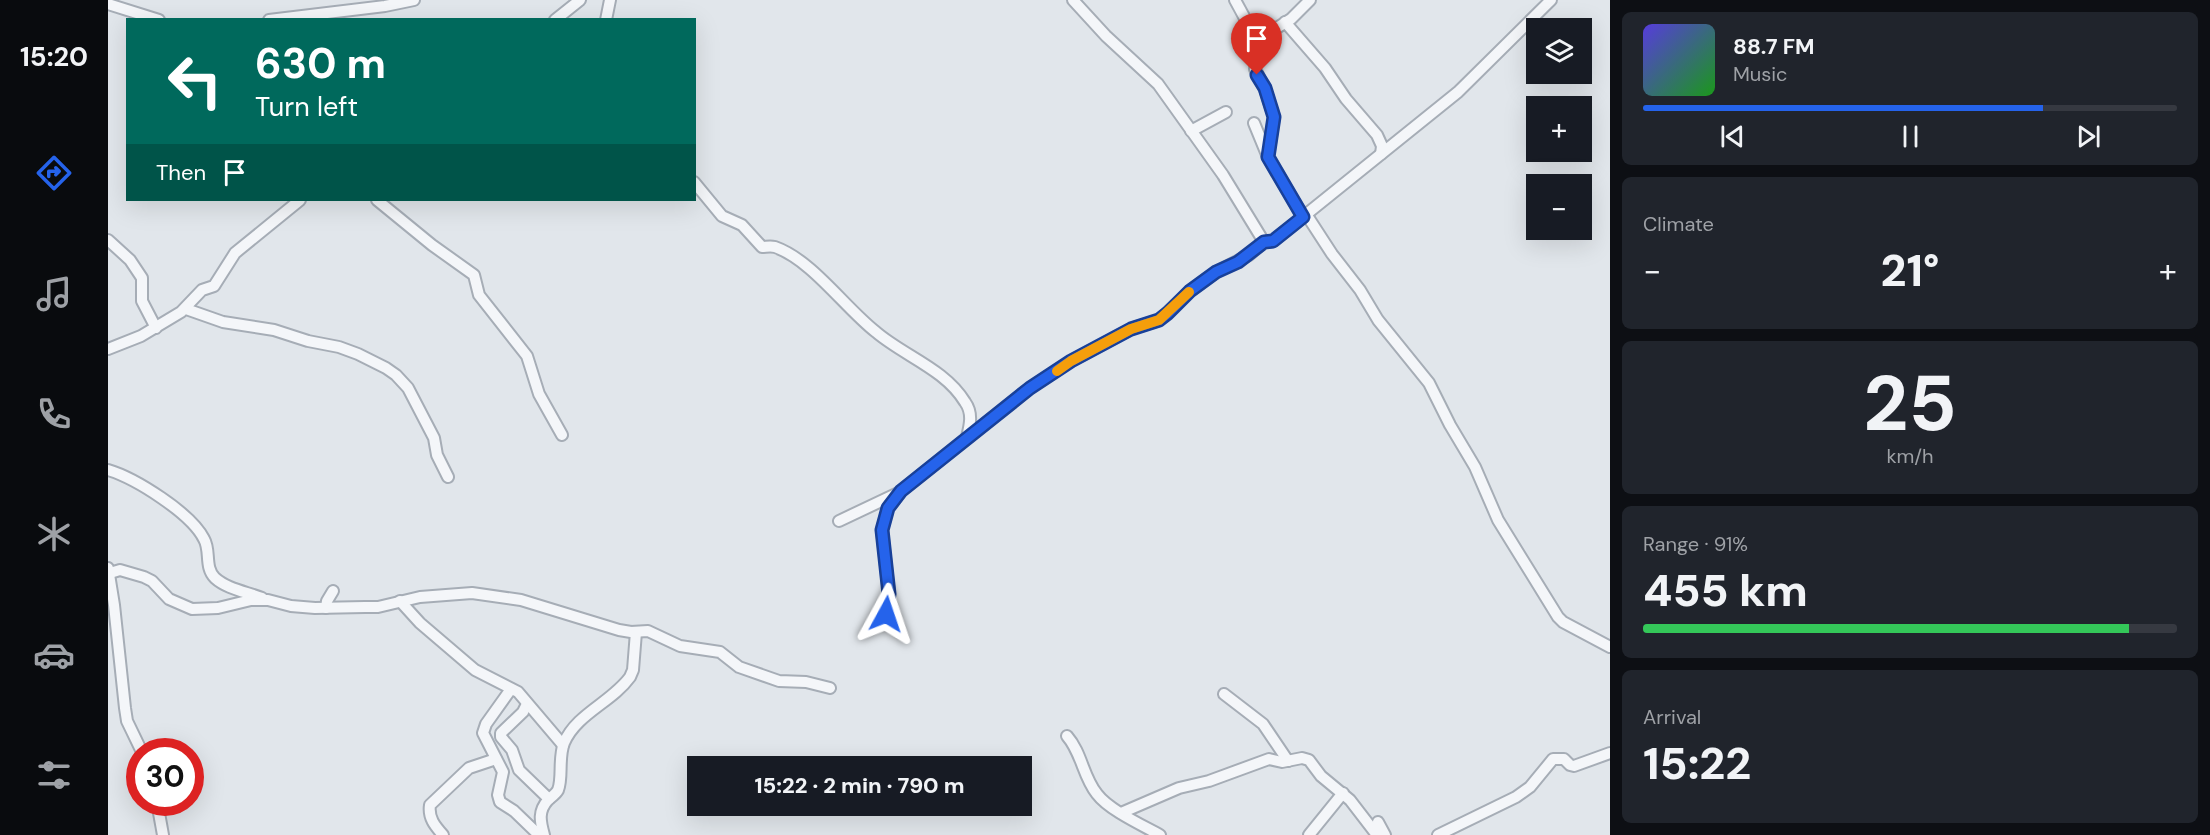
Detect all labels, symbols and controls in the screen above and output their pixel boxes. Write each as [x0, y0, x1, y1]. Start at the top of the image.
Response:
pin [1231, 13, 1282, 75]
map controls [1526, 18, 1592, 240]
button: layers [1526, 18, 1592, 84]
icon: arrive [1240, 22, 1273, 55]
text: 88.7 FM [1733, 32, 1814, 61]
text: 630 m [255, 36, 386, 91]
text: 15:20 [20, 39, 88, 74]
icon: left [156, 42, 234, 120]
text: Music [1733, 61, 1788, 87]
text: Turn left [255, 89, 358, 124]
button: + [1526, 96, 1592, 162]
icon: previous [1716, 120, 1749, 153]
icon: pause [1894, 120, 1927, 153]
icon: next [2072, 120, 2105, 153]
icon: directions [33, 152, 75, 194]
icon: arrive [218, 156, 251, 189]
text: Then [156, 158, 206, 187]
button: − [1526, 174, 1592, 240]
text: Climate [1643, 211, 1714, 237]
text: 21° [1880, 241, 1940, 300]
text: − [1643, 249, 1661, 292]
text: + [2159, 249, 2177, 292]
icon: music [33, 273, 75, 315]
text: 25 [1863, 353, 1957, 454]
icon: phone [33, 393, 75, 435]
text: km/h [1886, 443, 1934, 469]
icon: climate [33, 513, 75, 555]
text: Range · 91% [1643, 531, 1748, 557]
text: 455 km [1643, 561, 1808, 620]
position arrow [854, 582, 918, 646]
icon: car [33, 634, 75, 676]
text: Arrival [1643, 704, 1701, 730]
text: 15:22 [1643, 734, 1751, 793]
speed limit sign: 30 [126, 738, 204, 816]
icon: filters [33, 754, 75, 796]
text: 15:22 · 2 min · 790 m [754, 771, 965, 800]

